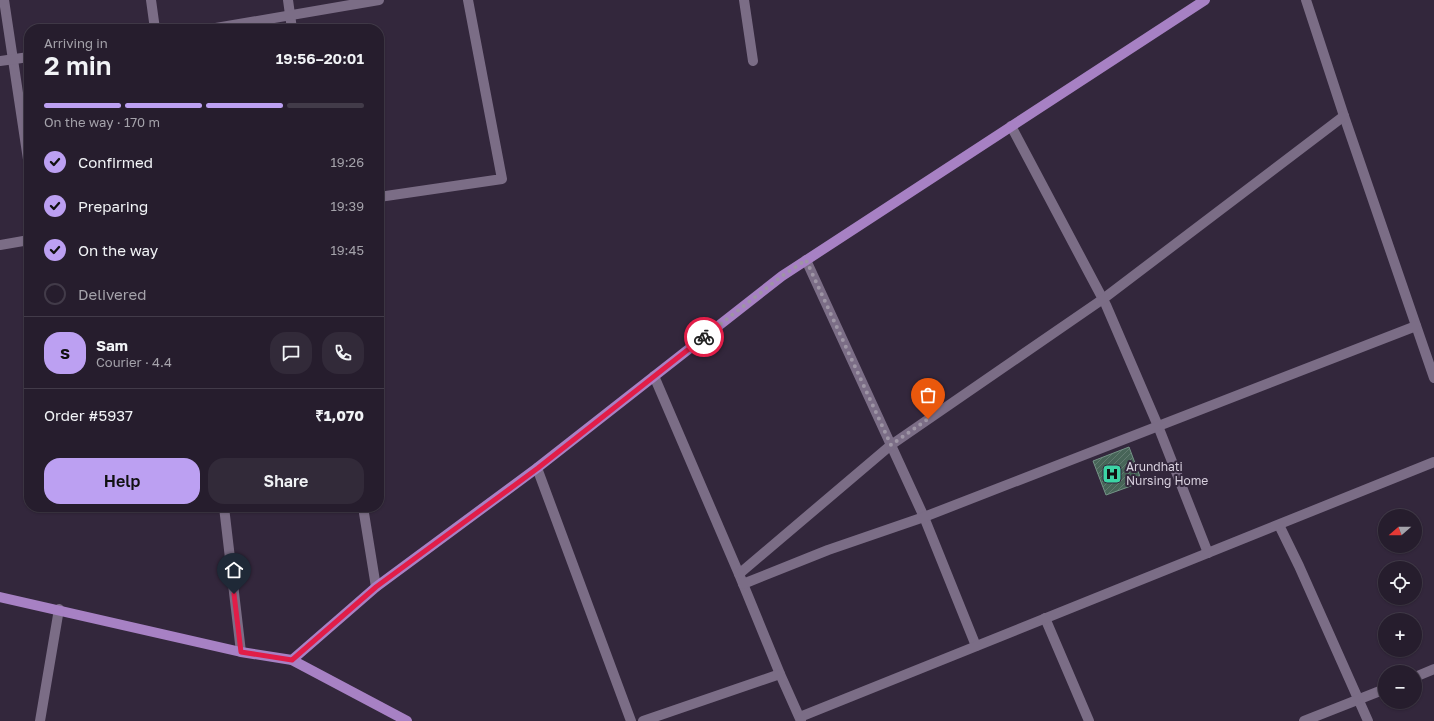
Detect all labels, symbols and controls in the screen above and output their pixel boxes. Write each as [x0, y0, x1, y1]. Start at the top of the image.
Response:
text: Arriving in [44, 35, 108, 51]
text: 19:56–20:01 [276, 49, 364, 67]
text: 2 min [44, 50, 112, 81]
text: On the way · 170 m [44, 114, 160, 130]
icon: check [44, 151, 66, 173]
text: Confirmed [78, 153, 153, 171]
text: 19:26 [331, 154, 364, 170]
icon: check [44, 195, 66, 217]
text: Preparing [78, 197, 148, 215]
text: 19:39 [330, 198, 364, 214]
icon: check [44, 239, 66, 261]
text: On the way [78, 241, 158, 259]
text: 19:45 [330, 242, 364, 258]
text: Delivered [78, 285, 146, 303]
courier [684, 317, 724, 357]
icon: bike [693, 326, 715, 348]
button: chat [270, 332, 312, 374]
button: phone [322, 332, 364, 374]
text: Sam [96, 336, 128, 354]
text: S [60, 344, 70, 362]
text: Courier · 4.4 [96, 354, 172, 370]
pin [911, 378, 945, 419]
icon: bag [917, 384, 939, 406]
text: Order #5937 [44, 406, 133, 424]
text: ₹1,070 [315, 406, 364, 424]
button: Help [44, 458, 200, 504]
button: Share [208, 458, 364, 504]
place label: Arundhati Nursing Home [1126, 459, 1208, 488]
hospital icon: Arundhati Nursing Home [1101, 463, 1123, 485]
north arrow [1378, 509, 1422, 553]
map controls [1378, 509, 1422, 709]
pin [217, 553, 251, 594]
icon: home [223, 559, 245, 581]
button: locate [1378, 561, 1422, 605]
button: + [1378, 613, 1422, 657]
button: − [1378, 665, 1422, 709]

